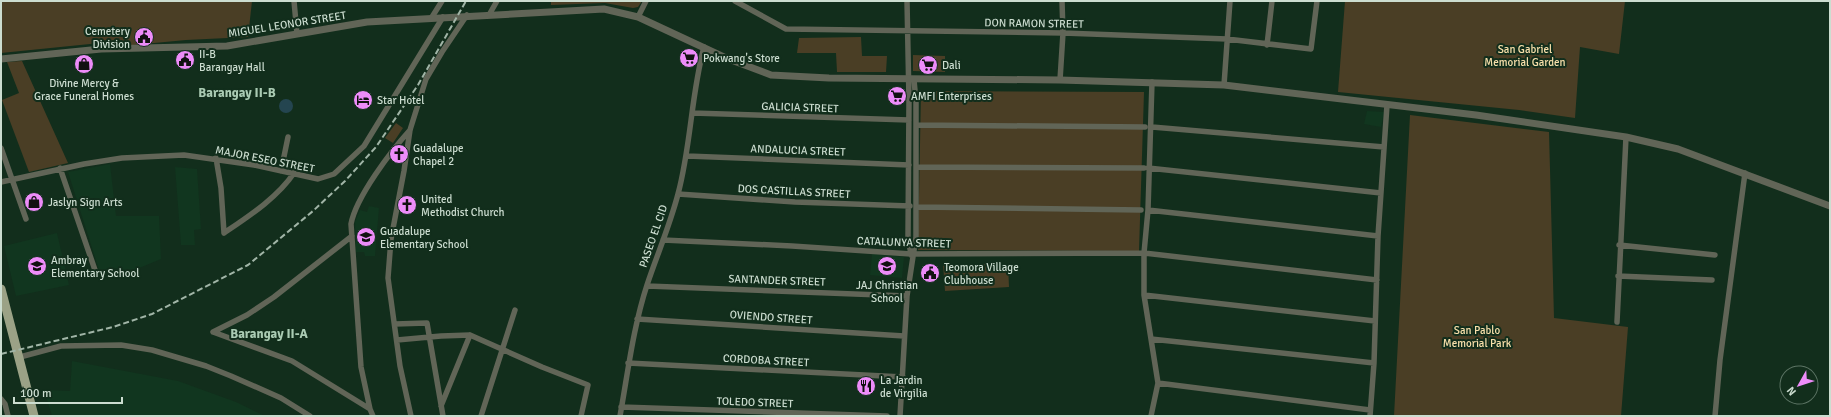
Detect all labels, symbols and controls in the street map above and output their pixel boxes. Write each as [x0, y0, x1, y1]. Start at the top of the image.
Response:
street label: MIGUEL LEONOR STREET [227, 9, 348, 40]
street label: DON RAMON STREET [984, 16, 1084, 31]
place label: Cemetery Division [85, 25, 131, 51]
public building icon: Cemetery Division [133, 26, 155, 48]
park label: San Gabriel Memorial Garden [1484, 43, 1566, 69]
supermarket icon: Pokwang's Store [678, 47, 700, 69]
place label: II-B Barangay Hall [199, 48, 265, 74]
public building icon: II-B Barangay Hall [174, 49, 196, 71]
place label: Pokwang's Store [703, 52, 780, 65]
shop icon: Divine Mercy & Grace Funeral Homes [73, 53, 95, 75]
supermarket icon: Dali [917, 54, 939, 76]
place label: Dali [942, 59, 961, 72]
place label: Divine Mercy & Grace Funeral Homes [34, 77, 134, 103]
district label: Barangay II-B [198, 85, 276, 101]
supermarket icon: AMFI Enterprises [886, 85, 908, 107]
hotel icon: Star Hotel [352, 89, 374, 111]
place label: AMFI Enterprises [911, 90, 992, 103]
place label: Star Hotel [377, 94, 425, 107]
street label: GALICIA STREET [761, 100, 839, 115]
place label: Guadalupe Chapel 2 [413, 142, 464, 168]
street label: ANDALUCIA STREET [750, 142, 846, 159]
street label: MAJOR ESEO STREET [214, 143, 316, 176]
church icon: Guadalupe Chapel 2 [388, 143, 410, 165]
street label: DOS CASTILLAS STREET [737, 182, 851, 201]
shop icon: Jaslyn Sign Arts [23, 191, 45, 213]
place label: United Methodist Church [421, 193, 504, 219]
church icon: United Methodist Church [396, 194, 418, 216]
place label: Jaslyn Sign Arts [48, 196, 123, 209]
street label: PASEO EL CID [637, 203, 670, 269]
place label: Guadalupe Elementary School [380, 225, 468, 251]
school or university icon: Guadalupe Elementary School [355, 226, 377, 248]
street label: CATALUNYA STREET [857, 234, 952, 251]
place label: Ambray Elementary School [51, 254, 139, 280]
school or university icon: Ambray Elementary School [26, 255, 48, 277]
school or university icon: JAJ Christian School [876, 255, 898, 277]
place label: Teomora Village Clubhouse [944, 261, 1019, 287]
public building icon: Teomora Village Clubhouse [919, 262, 941, 284]
street label: SANTANDER STREET [728, 272, 826, 289]
place label: JAJ Christian School [856, 279, 918, 305]
street label: OVIENDO STREET [729, 308, 813, 327]
park label: San Pablo Memorial Park [1443, 324, 1512, 350]
district label: Barangay II-A [230, 326, 309, 342]
street label: CORDOBA STREET [723, 352, 810, 369]
north arrow [1779, 365, 1819, 405]
place label: La Jardin de Virgilia [880, 374, 928, 400]
restaurant icon: La Jardin de Virgilia [855, 375, 877, 397]
scale bar [14, 379, 122, 405]
text: N [1784, 384, 1799, 398]
text: 100 m [20, 386, 52, 401]
street label: TOLEDO STREET [716, 395, 794, 410]

